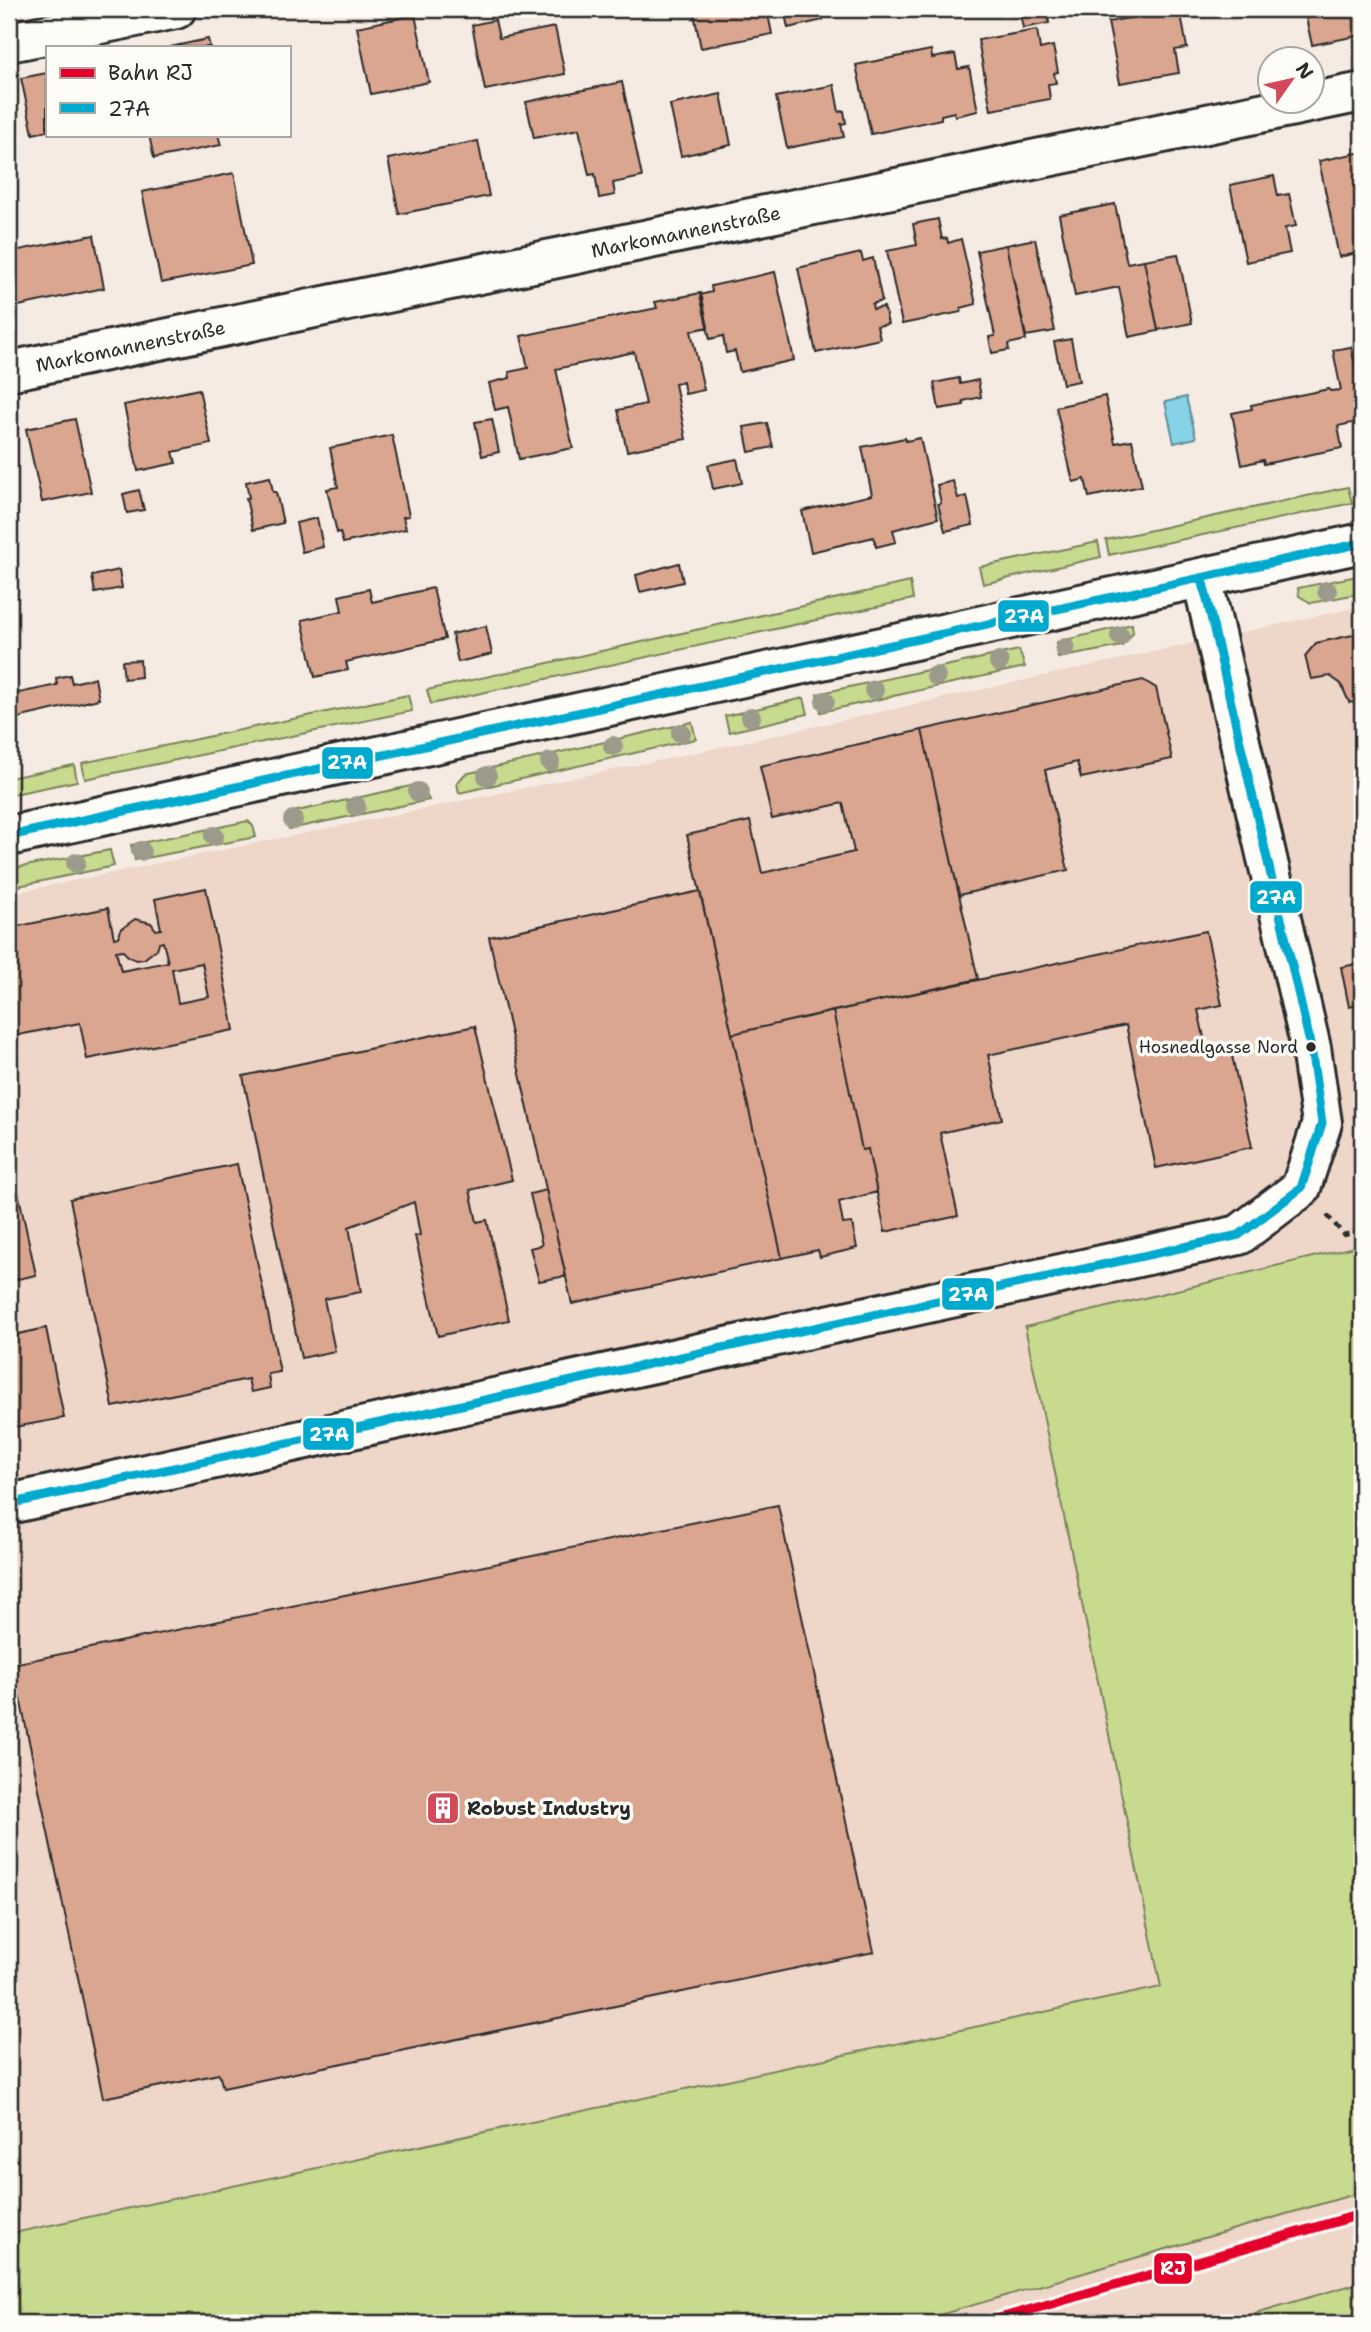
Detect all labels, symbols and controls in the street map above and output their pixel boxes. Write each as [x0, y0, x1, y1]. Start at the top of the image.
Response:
legend [46, 46, 290, 136]
north arrow [1256, 46, 1326, 116]
text: N [1290, 58, 1319, 84]
text: Bahn RJ [108, 59, 193, 87]
text: 27A [108, 95, 150, 123]
street label: Markomannenstraße [589, 200, 783, 263]
street label: Markomannenstraße [33, 314, 227, 378]
line badge: 27A [997, 599, 1050, 633]
text: 27A [1004, 604, 1044, 629]
line badge: 27A [321, 746, 374, 780]
text: 27A [327, 750, 367, 775]
line badge: 27A [1249, 880, 1303, 914]
text: 27A [1256, 885, 1296, 910]
place label: Hosnedlgasse Nord [1139, 1036, 1298, 1058]
marker: Hosnedlgasse Nord [1304, 1040, 1318, 1054]
line badge: 27A [941, 1277, 995, 1311]
text: 27A [948, 1282, 988, 1307]
line badge: 27A [302, 1417, 355, 1451]
text: 27A [309, 1422, 349, 1447]
building icon: Robust Industry [424, 1789, 462, 1827]
place label: Robust Industry [467, 1796, 631, 1821]
line badge: RJ [1153, 2252, 1193, 2285]
text: RJ [1160, 2256, 1186, 2281]

